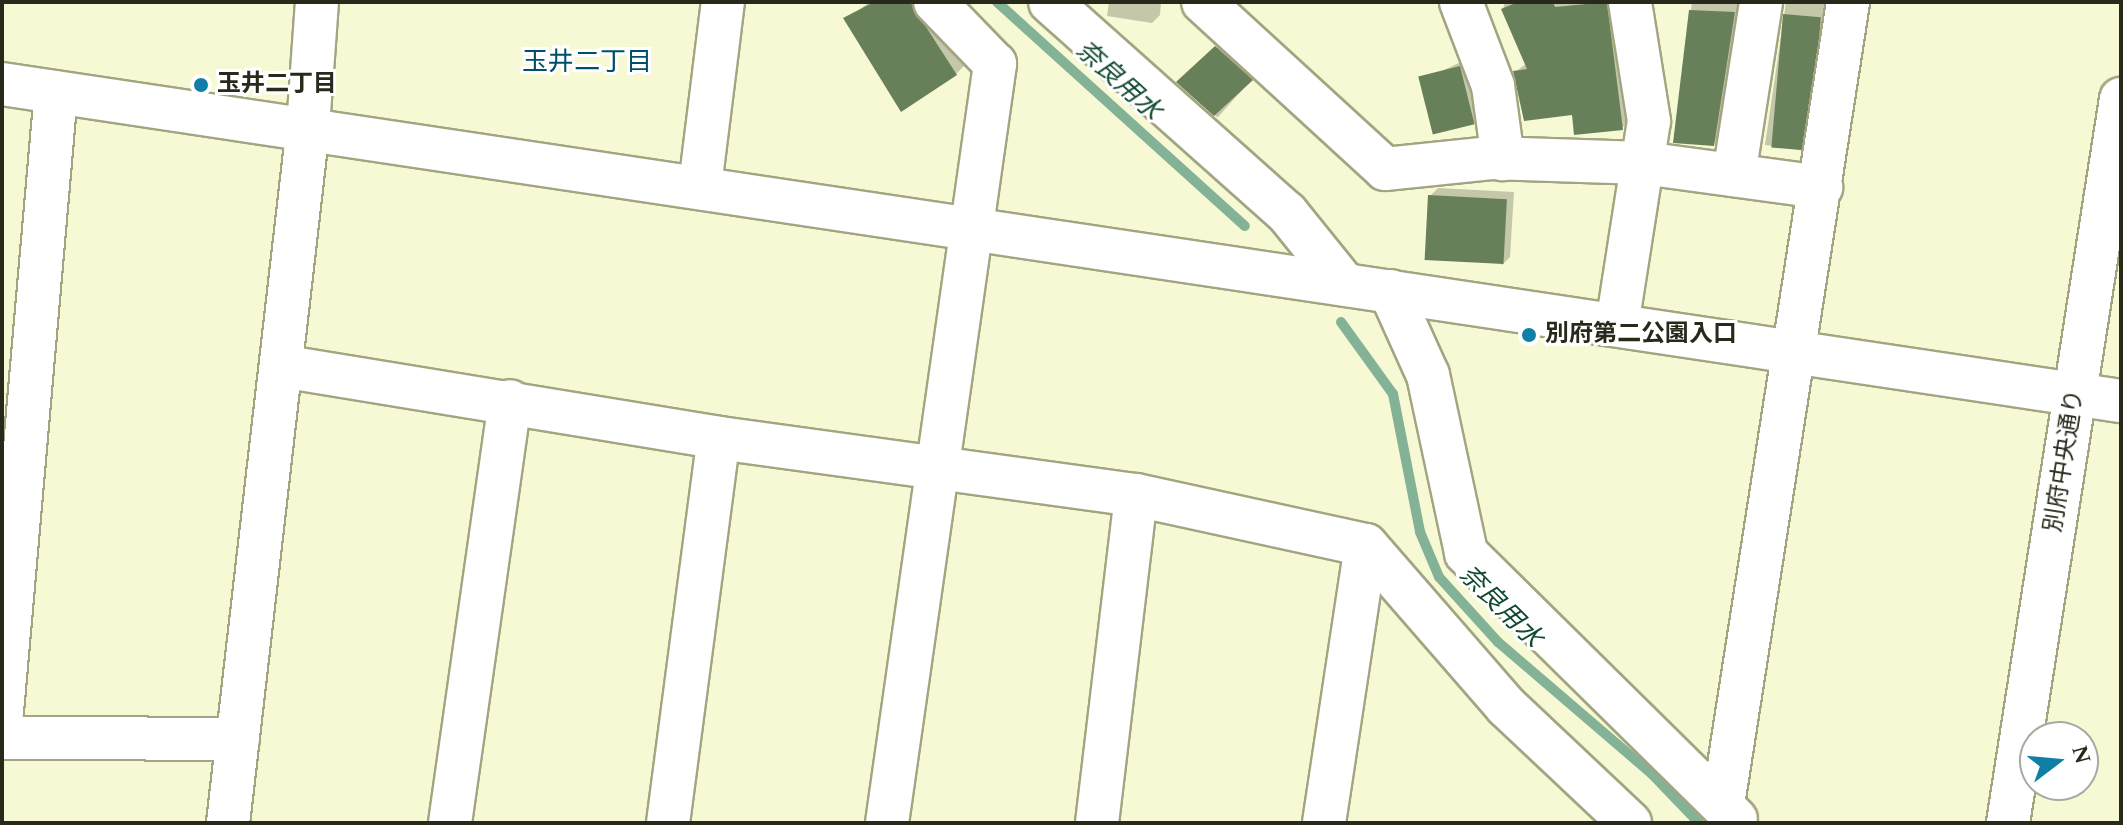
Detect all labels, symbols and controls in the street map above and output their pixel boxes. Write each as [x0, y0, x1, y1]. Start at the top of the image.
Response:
water label: 奈良用水 [1069, 35, 1167, 127]
district label: 玉井二丁目 [522, 47, 652, 79]
place label: 玉井二丁目 [217, 71, 337, 99]
marker: 玉井二丁目 [192, 76, 210, 94]
place label: 別府第二公園入口 [1545, 321, 1737, 349]
marker: 別府第二公園入口 [1520, 326, 1538, 344]
street label: 別府中央通り [2040, 388, 2090, 534]
water label: 奈良用水 [1452, 559, 1548, 655]
north arrow [2019, 721, 2099, 801]
text: N [2062, 742, 2099, 768]

